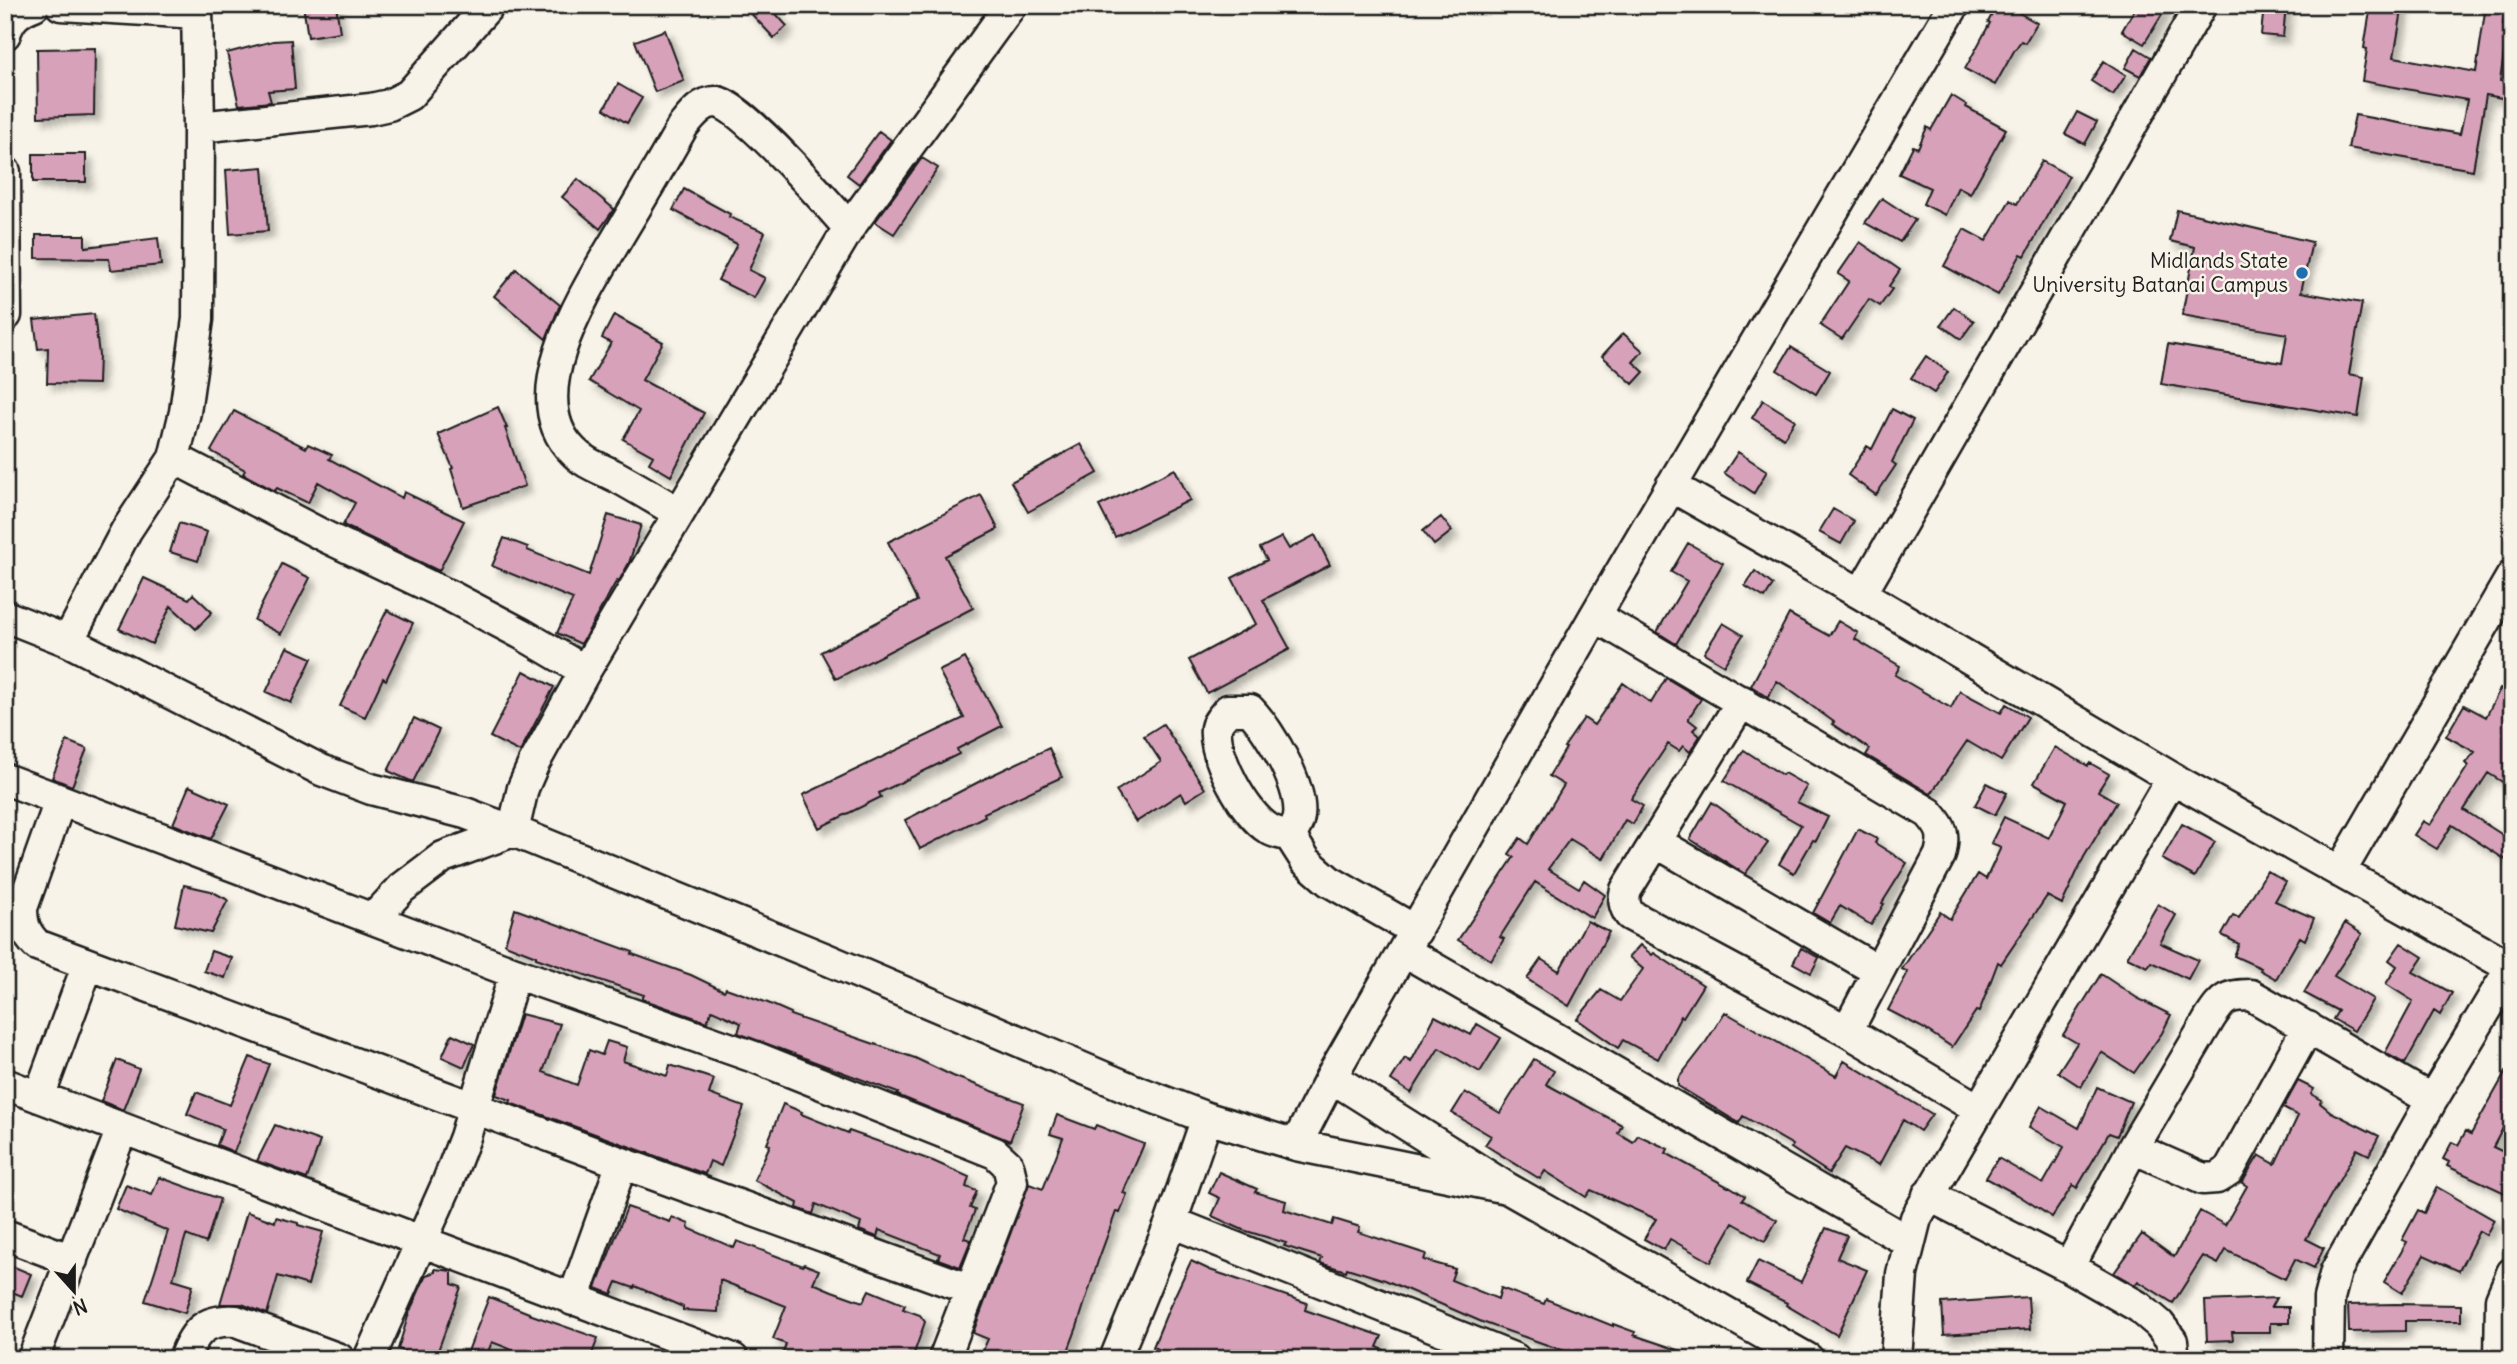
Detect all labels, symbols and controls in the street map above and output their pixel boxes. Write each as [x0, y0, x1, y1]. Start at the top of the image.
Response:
place label: Midlands State University Batanai Campus [2032, 247, 2288, 298]
marker: Midlands State University Batanai Campus [2294, 265, 2310, 281]
north arrow [38, 1256, 108, 1326]
text: N [70, 1293, 91, 1320]

